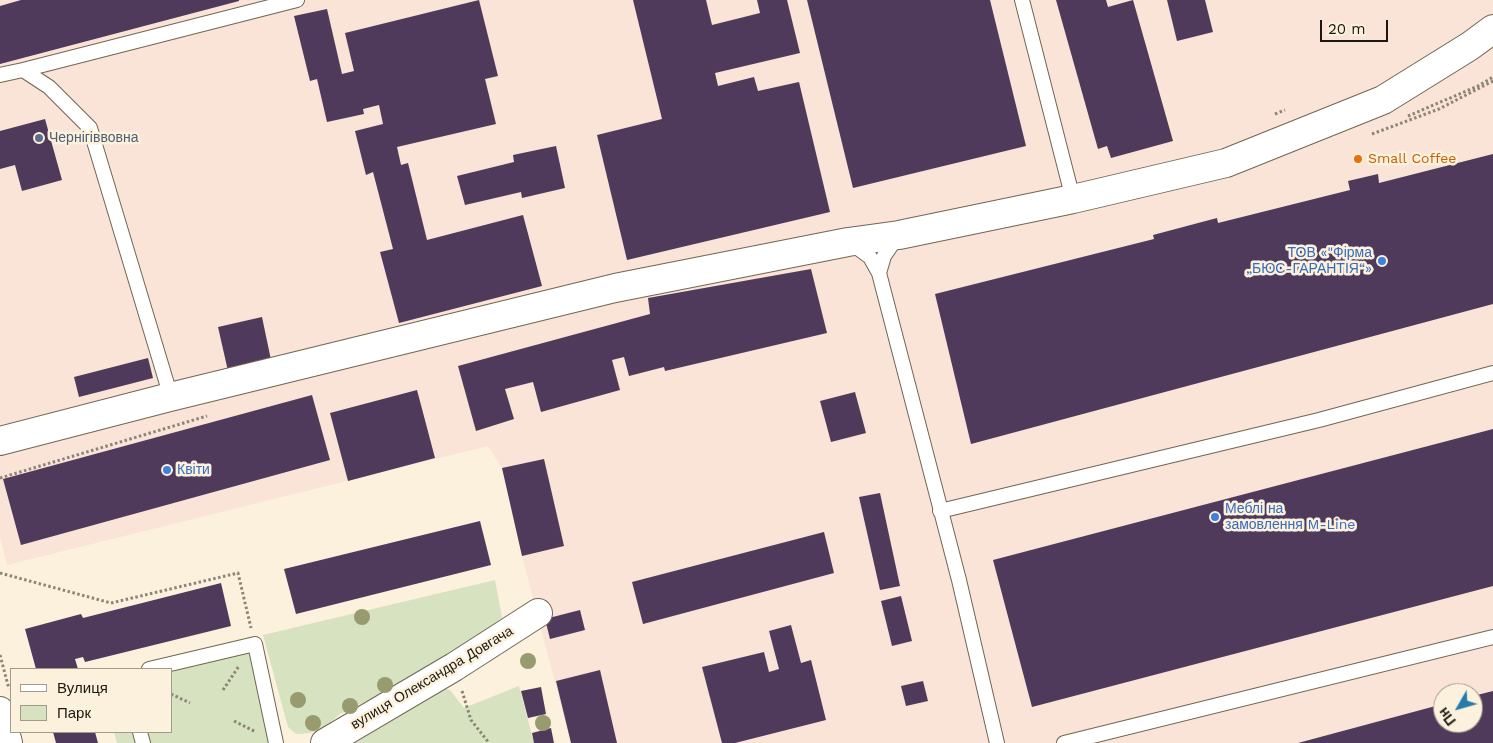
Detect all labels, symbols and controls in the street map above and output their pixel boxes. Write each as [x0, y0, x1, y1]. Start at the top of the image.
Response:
scale bar [1323, 10, 1390, 42]
text: 20 m [1328, 20, 1366, 38]
place label: Чернігіввовна [49, 130, 138, 146]
marker: Чернігіввовна [33, 132, 45, 144]
place label: Small Coffee [1368, 151, 1456, 167]
marker: Small Coffee [1352, 153, 1364, 165]
place label: ТОВ «"Фірма „БЮС-ГАРАНТІЯ“» [1246, 245, 1372, 278]
marker: ТОВ «"Фірма „БЮС-ГАРАНТІЯ“» [1376, 255, 1388, 267]
place label: Квіти [177, 462, 210, 478]
marker: Квіти [161, 464, 173, 476]
place label: Меблі на замовлення M-Line [1225, 501, 1355, 534]
marker: Меблі на замовлення M-Line [1209, 511, 1221, 523]
street label: вулиця Олександра Довгача [348, 623, 516, 733]
legend [10, 668, 172, 733]
text: Вулиця [57, 679, 108, 697]
north arrow [1433, 683, 1483, 733]
text: Парк [57, 704, 91, 722]
text: Пн [1435, 704, 1459, 729]

